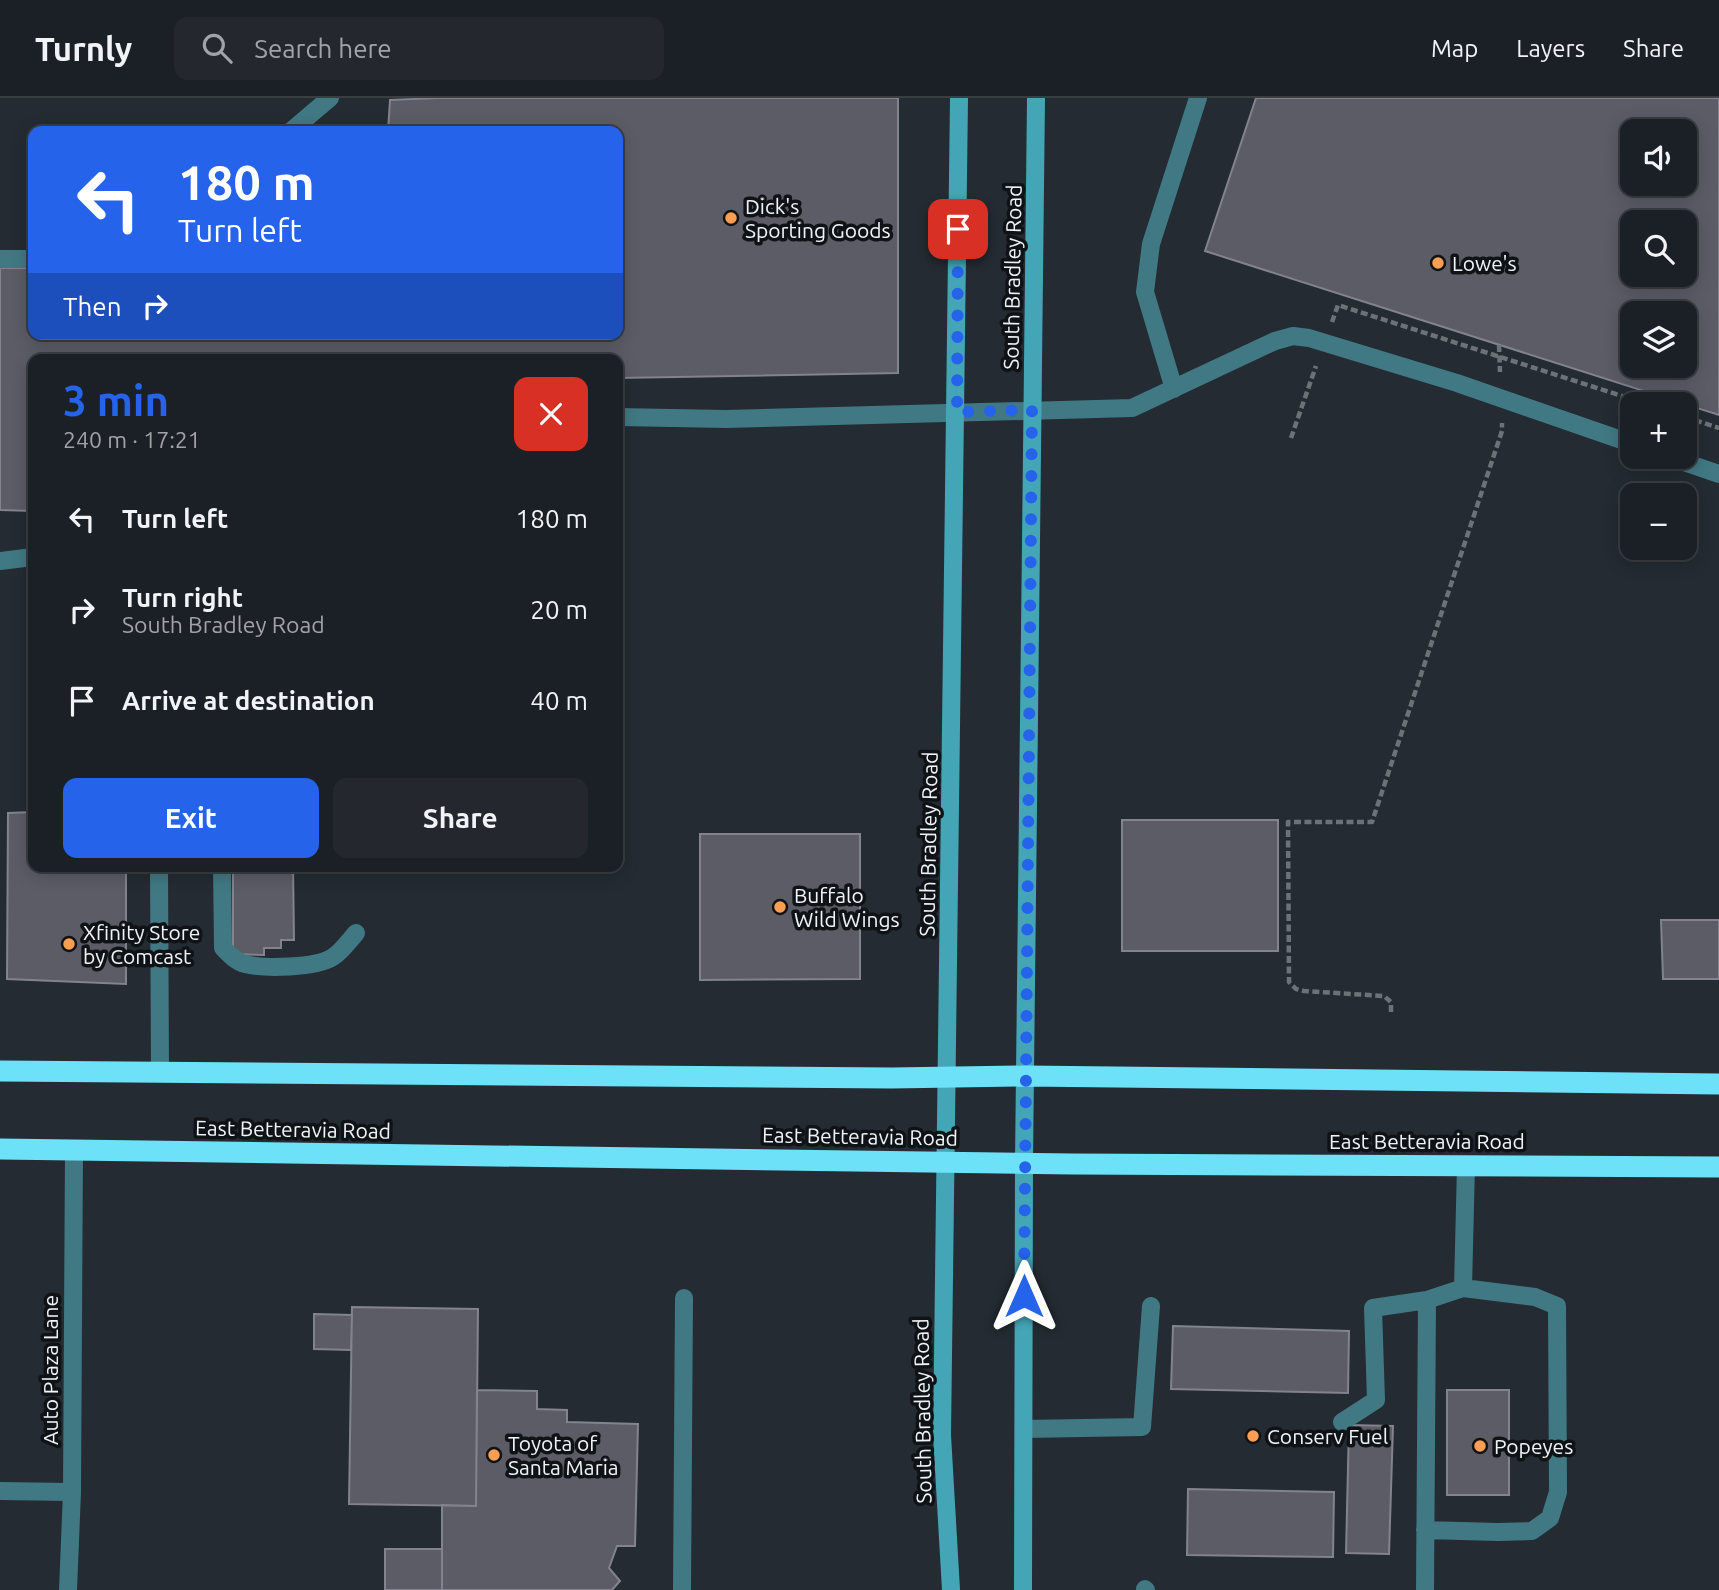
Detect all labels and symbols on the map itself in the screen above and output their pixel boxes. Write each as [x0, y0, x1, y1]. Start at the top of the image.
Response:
street label: South Bradley Road [998, 184, 1026, 370]
place label: Dick's Sporting Goods [745, 194, 891, 242]
pin [928, 199, 988, 259]
marker: Dick's Sporting Goods [723, 210, 739, 226]
place label: Lowe's [1452, 251, 1517, 275]
marker: Lowe's [1430, 255, 1446, 271]
street label: South Bradley Road [914, 751, 942, 937]
place label: Buffalo Wild Wings [794, 883, 900, 931]
marker: Buffalo Wild Wings [772, 899, 788, 915]
place label: Xfinity Store by Comcast [83, 920, 200, 968]
marker: Xfinity Store by Comcast [61, 936, 77, 952]
street label: East Betteravia Road [195, 1115, 391, 1143]
street label: East Betteravia Road [762, 1122, 958, 1150]
street label: East Betteravia Road [1329, 1129, 1525, 1153]
position arrow [987, 1259, 1061, 1333]
street label: Auto Plaza Lane [38, 1295, 62, 1445]
street label: South Bradley Road [908, 1318, 936, 1504]
place label: Conserv Fuel [1267, 1424, 1388, 1448]
marker: Conserv Fuel [1245, 1428, 1261, 1444]
place label: Toyota of Santa Maria [508, 1431, 619, 1479]
place label: Popeyes [1494, 1434, 1573, 1458]
marker: Popeyes [1472, 1438, 1488, 1454]
marker: Toyota of Santa Maria [486, 1447, 502, 1463]

